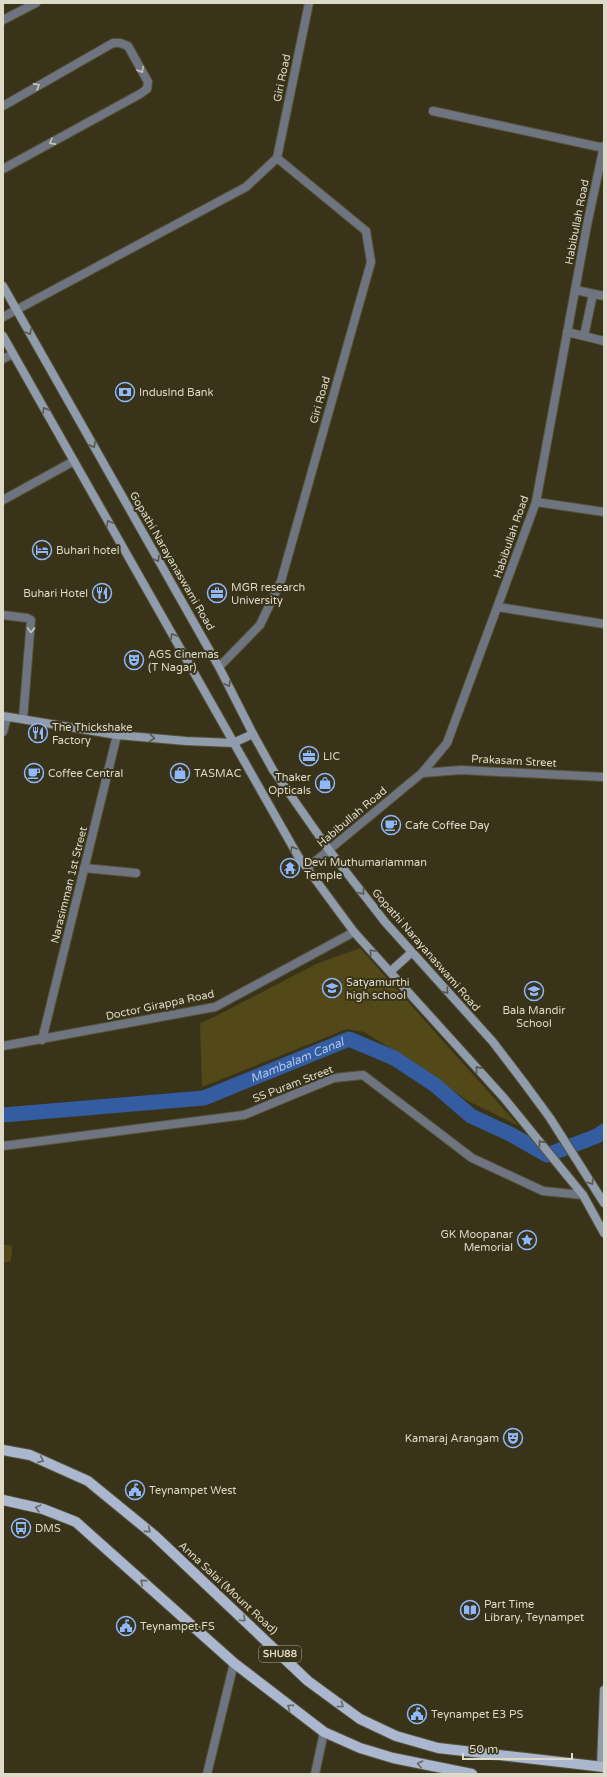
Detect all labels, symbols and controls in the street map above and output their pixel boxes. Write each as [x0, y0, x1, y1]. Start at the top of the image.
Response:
street label: Giri Road [271, 53, 293, 103]
one-way arrow [137, 66, 144, 73]
one-way arrow [33, 84, 40, 91]
one-way arrow [49, 138, 56, 145]
street label: Habibullah Road [562, 178, 592, 266]
one-way arrow [25, 328, 32, 335]
street label: Giri Road [307, 375, 333, 425]
bank icon: IndusInd Bank [114, 381, 136, 403]
place label: IndusInd Bank [139, 386, 214, 399]
one-way arrow [42, 407, 49, 414]
one-way arrow [89, 441, 96, 449]
street label: Gopathi Narayanaswami Road [127, 489, 217, 633]
street label: Habibullah Road [491, 494, 531, 580]
one-way arrow [106, 520, 113, 527]
hotel icon: Buhari hotel [31, 539, 53, 561]
place label: Buhari hotel [56, 544, 119, 557]
one-way arrow [153, 554, 160, 562]
place label: MGR research University [231, 581, 305, 607]
restaurant icon: Buhari Hotel [91, 582, 113, 604]
office icon: MGR research University [206, 582, 228, 604]
place label: Buhari Hotel [23, 587, 88, 600]
one-way arrow [27, 627, 35, 633]
one-way arrow [170, 633, 177, 640]
place label: AGS Cinemas (T Nagar) [148, 648, 219, 674]
theatre icon: AGS Cinemas (T Nagar) [123, 649, 145, 671]
one-way arrow [223, 680, 230, 688]
place label: The Thickshake Factory [52, 721, 133, 747]
restaurant icon: The Thickshake Factory [27, 722, 49, 744]
one-way arrow [149, 733, 155, 742]
office icon: LIC [298, 745, 320, 767]
place label: LIC [323, 750, 340, 763]
street label: Prakasam Street [471, 752, 557, 770]
cafe icon: Coffee Central [23, 762, 45, 784]
shop icon: TASMAC [169, 762, 191, 784]
place label: Coffee Central [48, 767, 123, 780]
place label: TASMAC [194, 767, 242, 780]
place label: Thaker Opticals [268, 771, 312, 797]
shop icon: Thaker Opticals [314, 772, 336, 794]
street label: Habibullah Road [315, 784, 389, 850]
cafe icon: Cafe Coffee Day [380, 814, 402, 836]
place label: Cafe Coffee Day [405, 819, 489, 832]
street label: Narasimman 1st Street [48, 825, 90, 945]
one-way arrow [291, 846, 298, 853]
place label: Devi Muthumariamman Temple [304, 856, 427, 882]
temple icon: Devi Muthumariamman Temple [279, 857, 301, 879]
street label: Gopathi Narayanaswami Road [369, 886, 483, 1014]
one-way arrow [357, 888, 364, 895]
one-way arrow [370, 949, 377, 956]
place label: Satyamurthi high school [346, 976, 410, 1002]
school or university icon: Satyamurthi high school [321, 977, 343, 999]
school or university icon: Bala Mandir School [523, 980, 545, 1002]
one-way arrow [442, 986, 449, 993]
street label: Doctor Girappa Road [105, 987, 215, 1023]
place label: Bala Mandir School [503, 1004, 566, 1030]
water label: Mambalam Canal [248, 1034, 348, 1085]
street label: SS Puram Street [251, 1063, 335, 1105]
one-way arrow [475, 1066, 483, 1074]
one-way arrow [538, 1140, 545, 1147]
one-way arrow [586, 1178, 593, 1185]
place label: GK Moopanar Memorial [440, 1228, 514, 1254]
place icon: GK Moopanar Memorial [516, 1229, 538, 1251]
theatre icon: Kamaraj Arangam [502, 1427, 524, 1449]
place label: Kamaraj Arangam [405, 1432, 499, 1445]
one-way arrow [37, 1455, 44, 1463]
public building icon: Teynampet West [124, 1479, 146, 1501]
place label: Teynampet West [149, 1484, 237, 1497]
one-way arrow [35, 1505, 42, 1513]
bus stop icon: DMS [10, 1517, 32, 1539]
place label: DMS [35, 1522, 61, 1535]
one-way arrow [144, 1526, 151, 1533]
street label: Anna Salai (Mount Road) [176, 1539, 280, 1637]
one-way arrow [141, 1579, 148, 1586]
place label: Part Time Library, Teynampet [484, 1598, 584, 1624]
library icon: Part Time Library, Teynampet [459, 1599, 481, 1621]
one-way arrow [238, 1614, 246, 1622]
public building icon: Teynampet FS [115, 1615, 137, 1637]
place label: Teynampet FS [140, 1620, 215, 1633]
road number: SHU88 [259, 1646, 301, 1662]
one-way arrow [336, 1700, 343, 1707]
public building icon: Teynampet E3 PS [406, 1703, 428, 1725]
one-way arrow [287, 1705, 294, 1712]
place label: Teynampet E3 PS [431, 1708, 523, 1721]
scale bar [463, 1735, 572, 1761]
text: 50 m [469, 1742, 498, 1756]
one-way arrow [417, 1760, 423, 1769]

